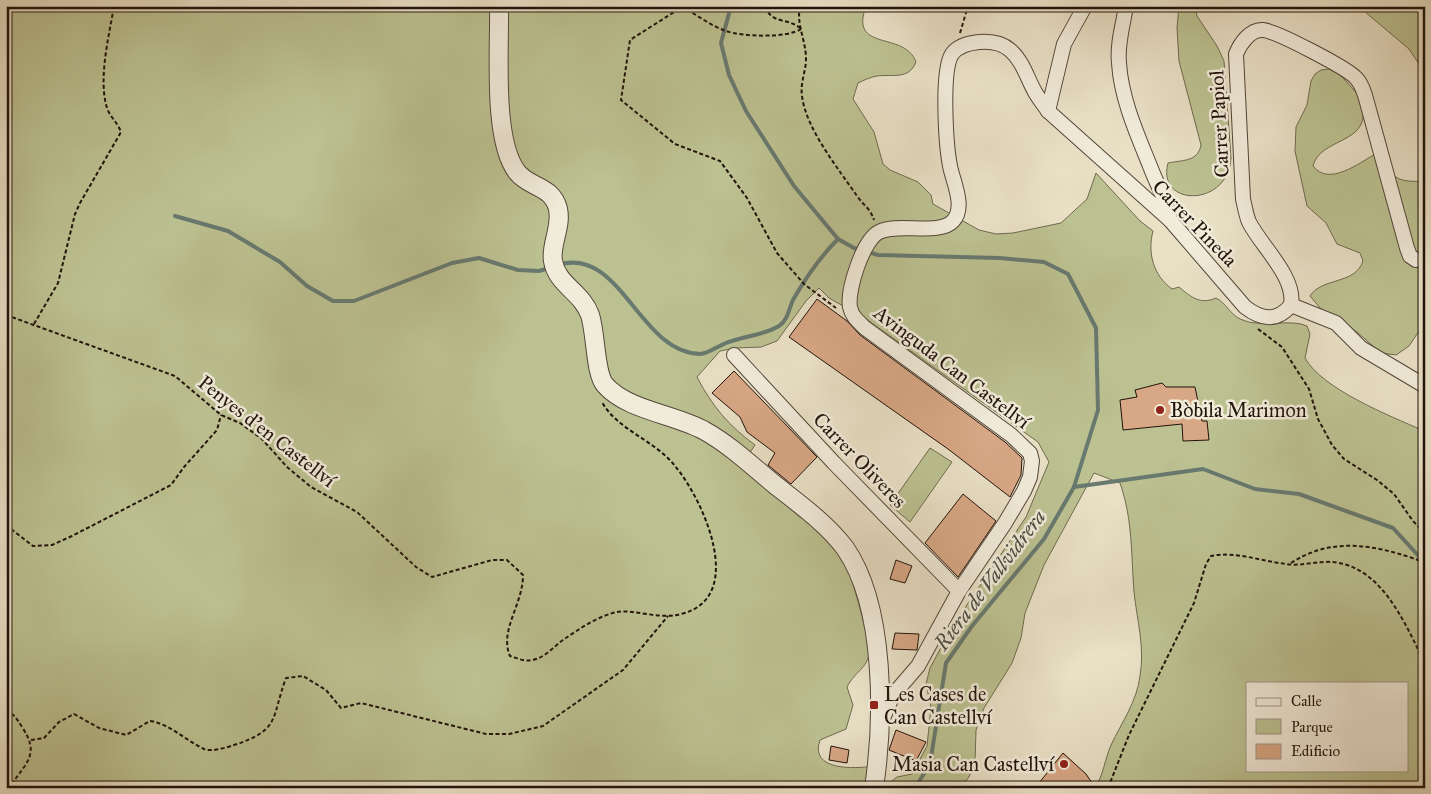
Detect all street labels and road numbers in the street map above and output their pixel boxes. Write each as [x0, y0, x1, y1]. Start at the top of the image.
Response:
street label: Carrer Papiol [1204, 69, 1234, 178]
street label: Carrer Pineda [1148, 174, 1243, 272]
street label: Avinguda Can Castellví [868, 300, 1036, 435]
street label: Penyes d'en Castellví [194, 370, 342, 493]
street label: Carrer Oliveres [808, 407, 912, 513]

